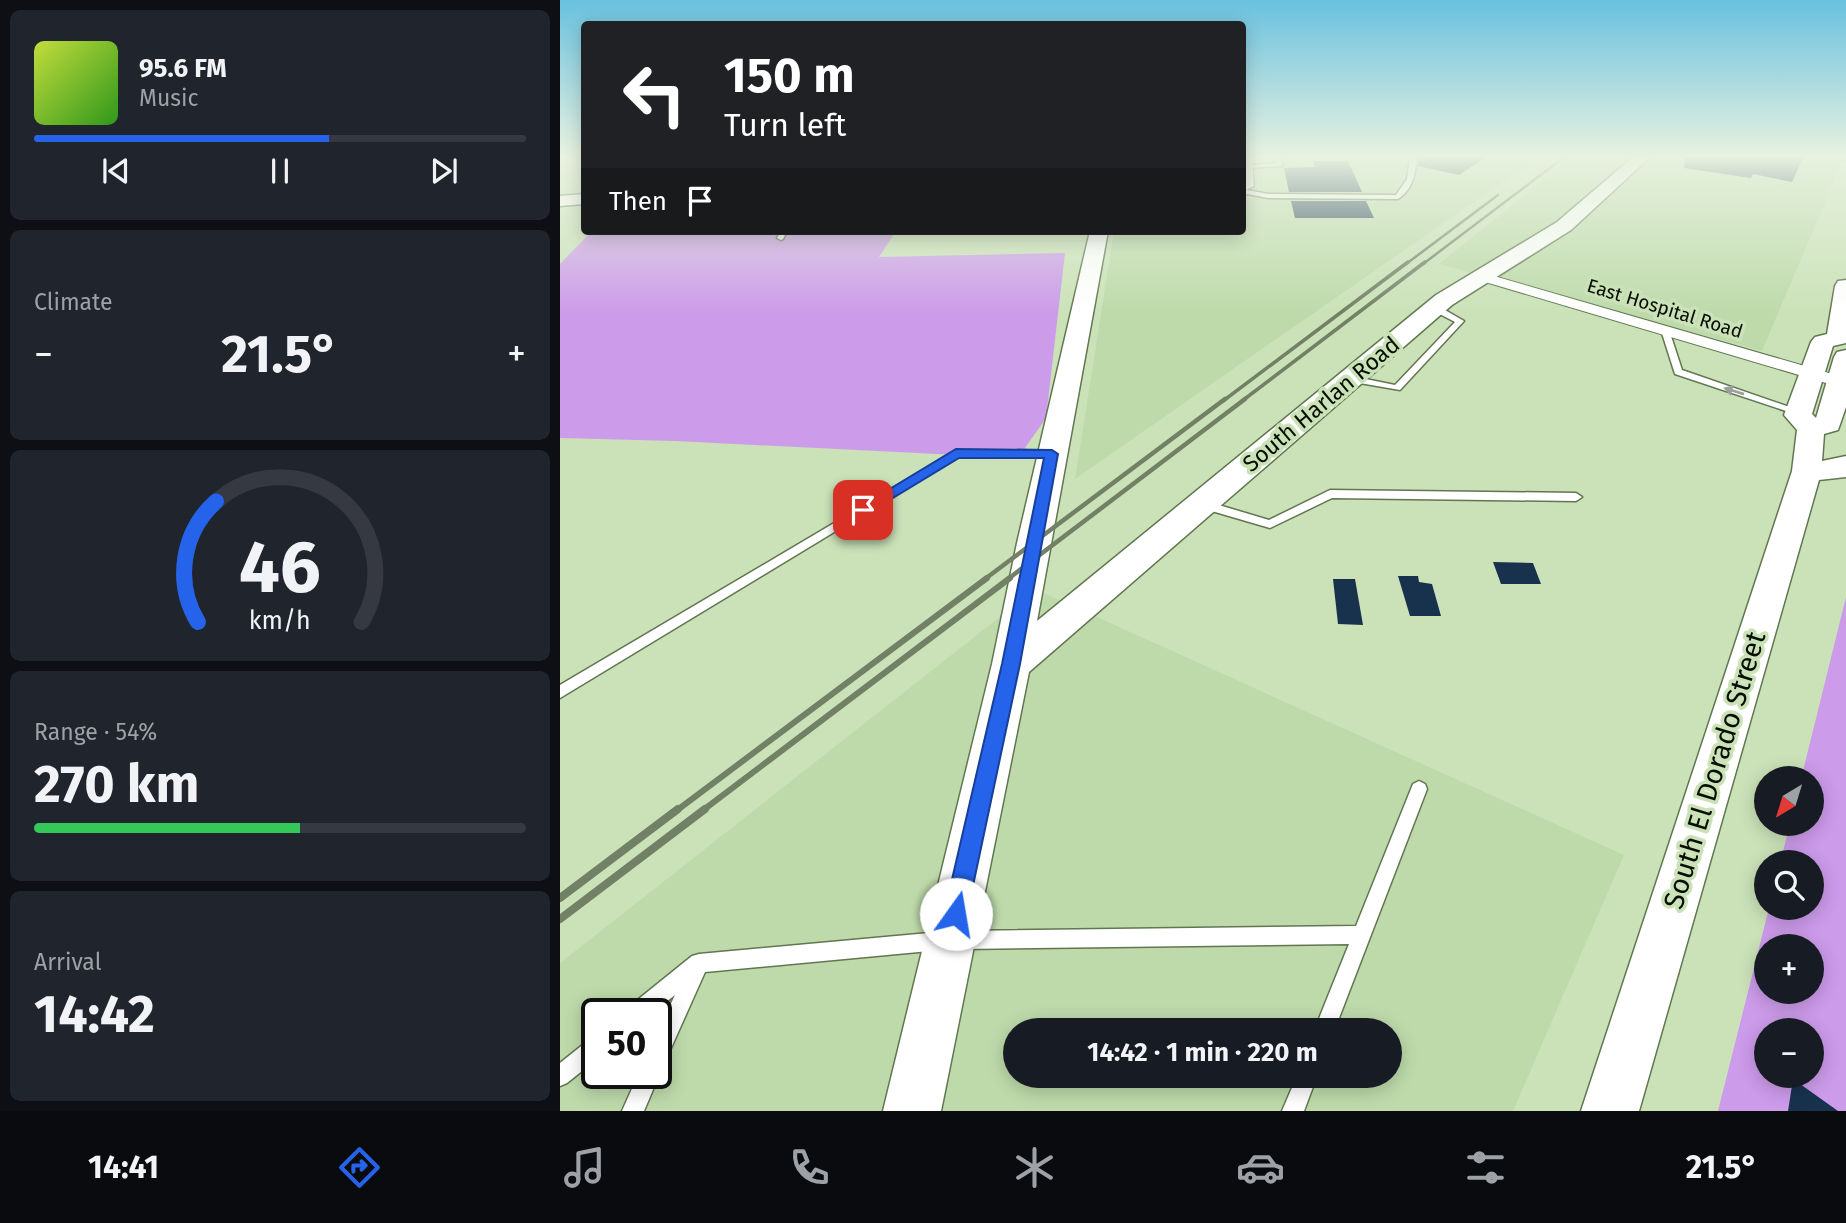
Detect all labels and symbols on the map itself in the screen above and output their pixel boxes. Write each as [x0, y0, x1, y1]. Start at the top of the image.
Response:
street label: East Hospital Road [1584, 274, 1746, 343]
street label: South Harlan Road [1237, 330, 1405, 478]
one-way arrow [1724, 385, 1745, 396]
pin [833, 480, 893, 540]
street label: South El Dorado Street [1657, 627, 1773, 913]
north arrow [1754, 766, 1824, 836]
position arrow [919, 877, 993, 951]
speed limit sign: 50 [581, 998, 672, 1089]

